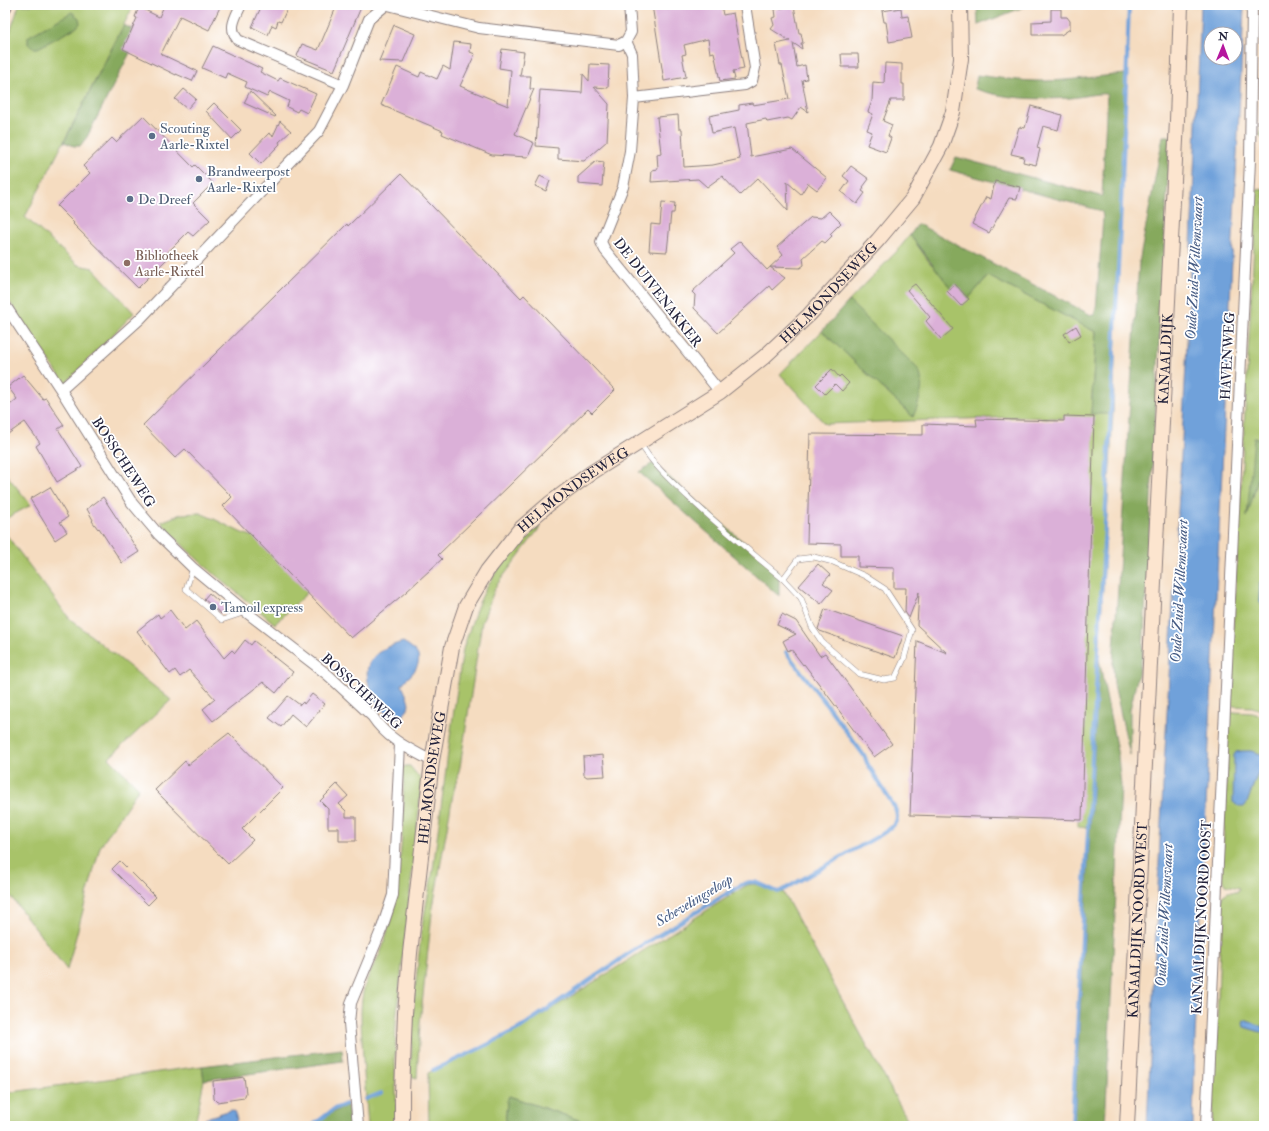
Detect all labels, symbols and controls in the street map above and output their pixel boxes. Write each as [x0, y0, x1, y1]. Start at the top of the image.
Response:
north arrow [1203, 26, 1243, 66]
text: N [1217, 30, 1229, 43]
place label: Scouting Aarle-Rixtel [159, 120, 229, 153]
marker: Scouting Aarle-Rixtel [147, 131, 157, 141]
place label: Brandweerpost Aarle-Rixtel [206, 163, 290, 196]
marker: Brandweerpost Aarle-Rixtel [194, 174, 204, 184]
place label: De Dreef [138, 191, 193, 208]
marker: De Dreef [125, 194, 135, 204]
water label: Oude Zuid-Willemsvaart [1181, 195, 1208, 340]
street label: DE DUIVENAKKER [610, 234, 706, 351]
street label: HELMONDSEWEG [776, 238, 881, 347]
place label: Bibliotheek Aarle-Rixtel [134, 247, 204, 280]
marker: Bibliotheek Aarle-Rixtel [122, 258, 132, 268]
street label: HAVENWEG [1217, 311, 1238, 400]
street label: KANAALDIJK [1155, 313, 1176, 405]
street label: BOSSCHEWEG [88, 414, 159, 511]
street label: HELMONDSEWEG [514, 443, 632, 536]
water label: Oude Zuid-Willemsvaart [1166, 518, 1193, 663]
place label: Tamoil express [221, 599, 303, 617]
marker: Tamoil express [208, 602, 218, 612]
street label: BOSSCHEWEG [318, 650, 406, 733]
street label: HELMONDSEWEG [415, 710, 450, 845]
street label: KANAALDIJK NOORD OOST [1188, 819, 1215, 1015]
street label: KANAALDIJK NOORD WEST [1124, 821, 1151, 1019]
water label: Oude Zuid-Willemsvaart [1151, 842, 1178, 987]
water label: Schevelingseloop [651, 870, 737, 931]

